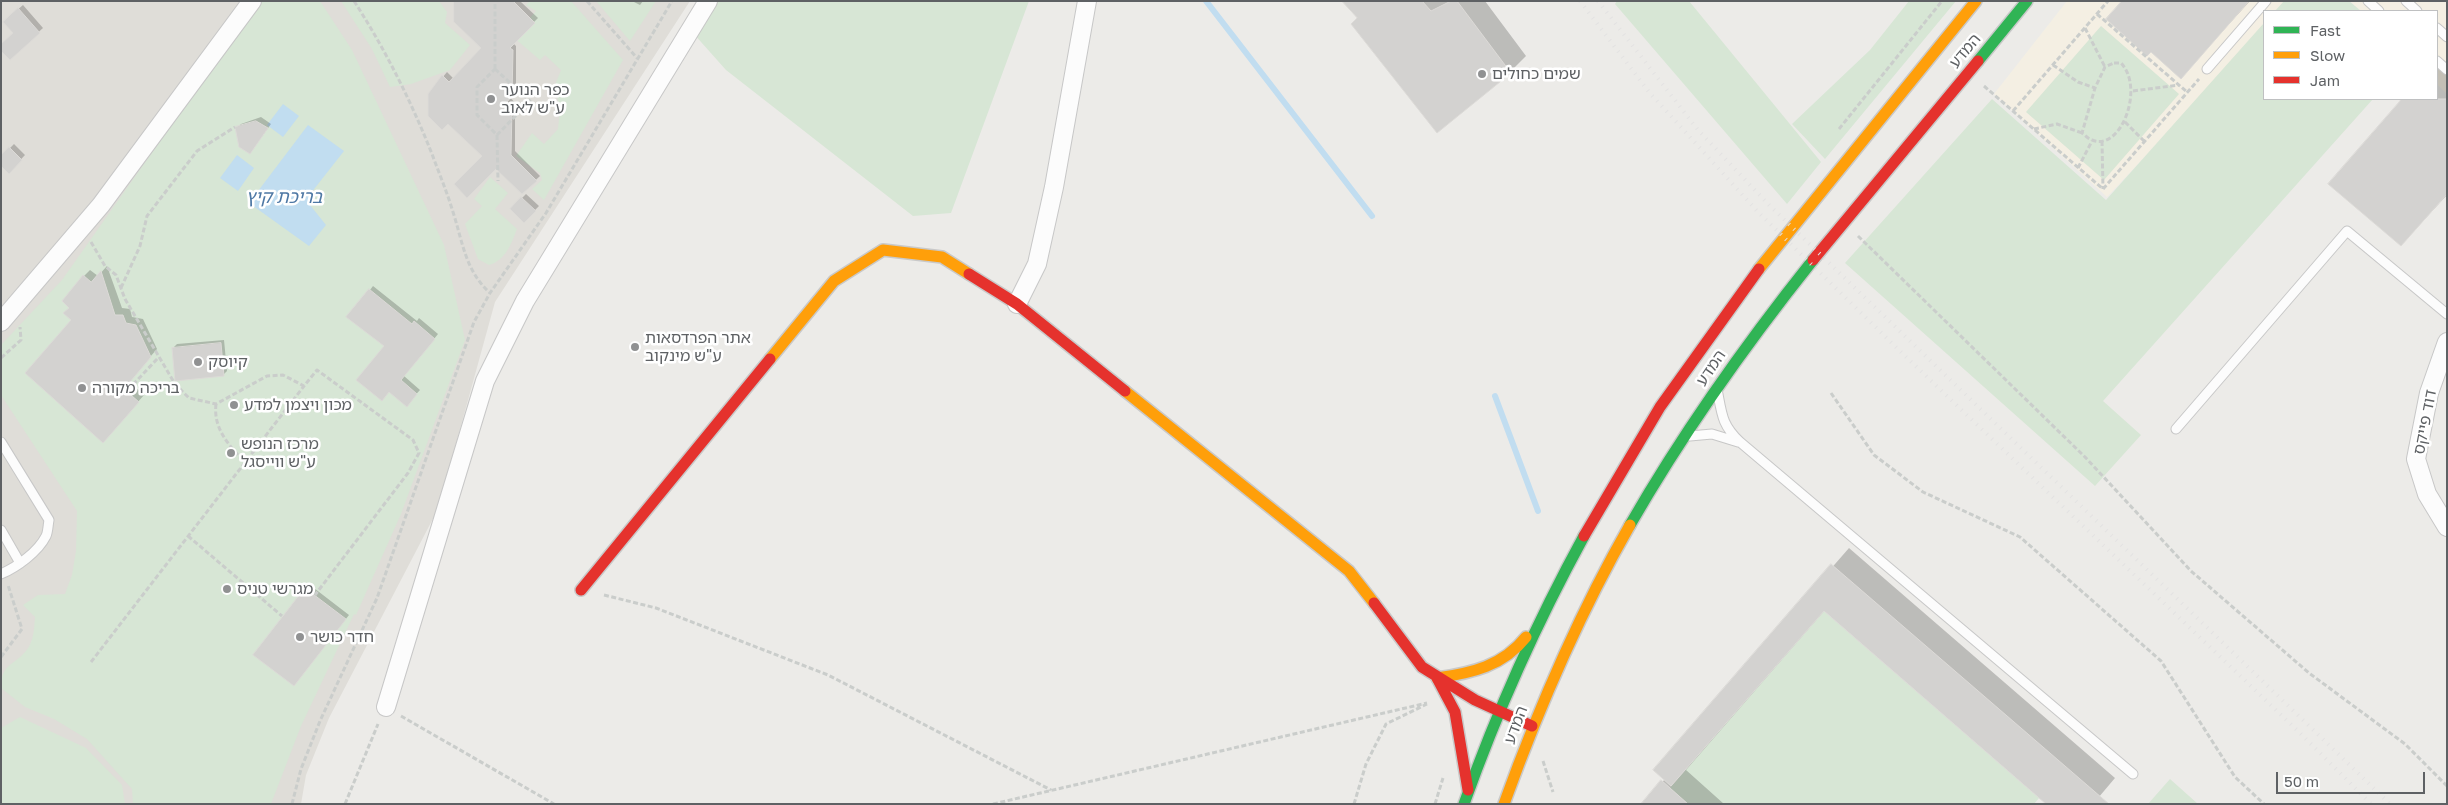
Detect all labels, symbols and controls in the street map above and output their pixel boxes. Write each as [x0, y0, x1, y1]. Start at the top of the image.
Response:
legend [2263, 10, 2438, 100]
text: Fast [2310, 21, 2341, 39]
street label: המדע [1945, 30, 1985, 72]
text: Slow [2310, 46, 2345, 64]
place label: שמים כחולים [1492, 64, 1581, 84]
marker: שמים כחולים [1476, 68, 1488, 80]
text: Jam [2310, 71, 2340, 89]
place label: כפר הנוער ע"ש לאוב [501, 80, 570, 118]
marker: כפר הנוער ע"ש לאוב [485, 93, 497, 105]
water label: בריכת קיץ [246, 186, 322, 208]
place label: אתר הפרדסאות ע"ש מינקוב [645, 328, 751, 366]
marker: אתר הפרדסאות ע"ש מינקוב [629, 341, 641, 353]
street label: המדע [1692, 347, 1730, 389]
place label: קיוסק [208, 352, 248, 372]
marker: קיוסק [192, 356, 204, 368]
place label: בריכה מקורה [92, 378, 180, 398]
marker: בריכה מקורה [76, 382, 88, 394]
street label: דוד פייקס [2409, 388, 2441, 456]
place label: מכון ויצמן למדע [244, 395, 352, 415]
marker: מכון ויצמן למדע [228, 399, 240, 411]
place label: מרכז הנופש ע"ש ווייסגל [241, 434, 319, 472]
marker: מרכז הנופש ע"ש ווייסגל [225, 447, 237, 459]
place label: מגרשי טניס [237, 579, 313, 599]
marker: מגרשי טניס [221, 583, 233, 595]
place label: חדר כושר [310, 627, 374, 647]
marker: חדר כושר [294, 631, 306, 643]
street label: המדע [1500, 703, 1532, 747]
scale bar [2278, 762, 2427, 794]
text: 50 m [2284, 772, 2319, 790]

